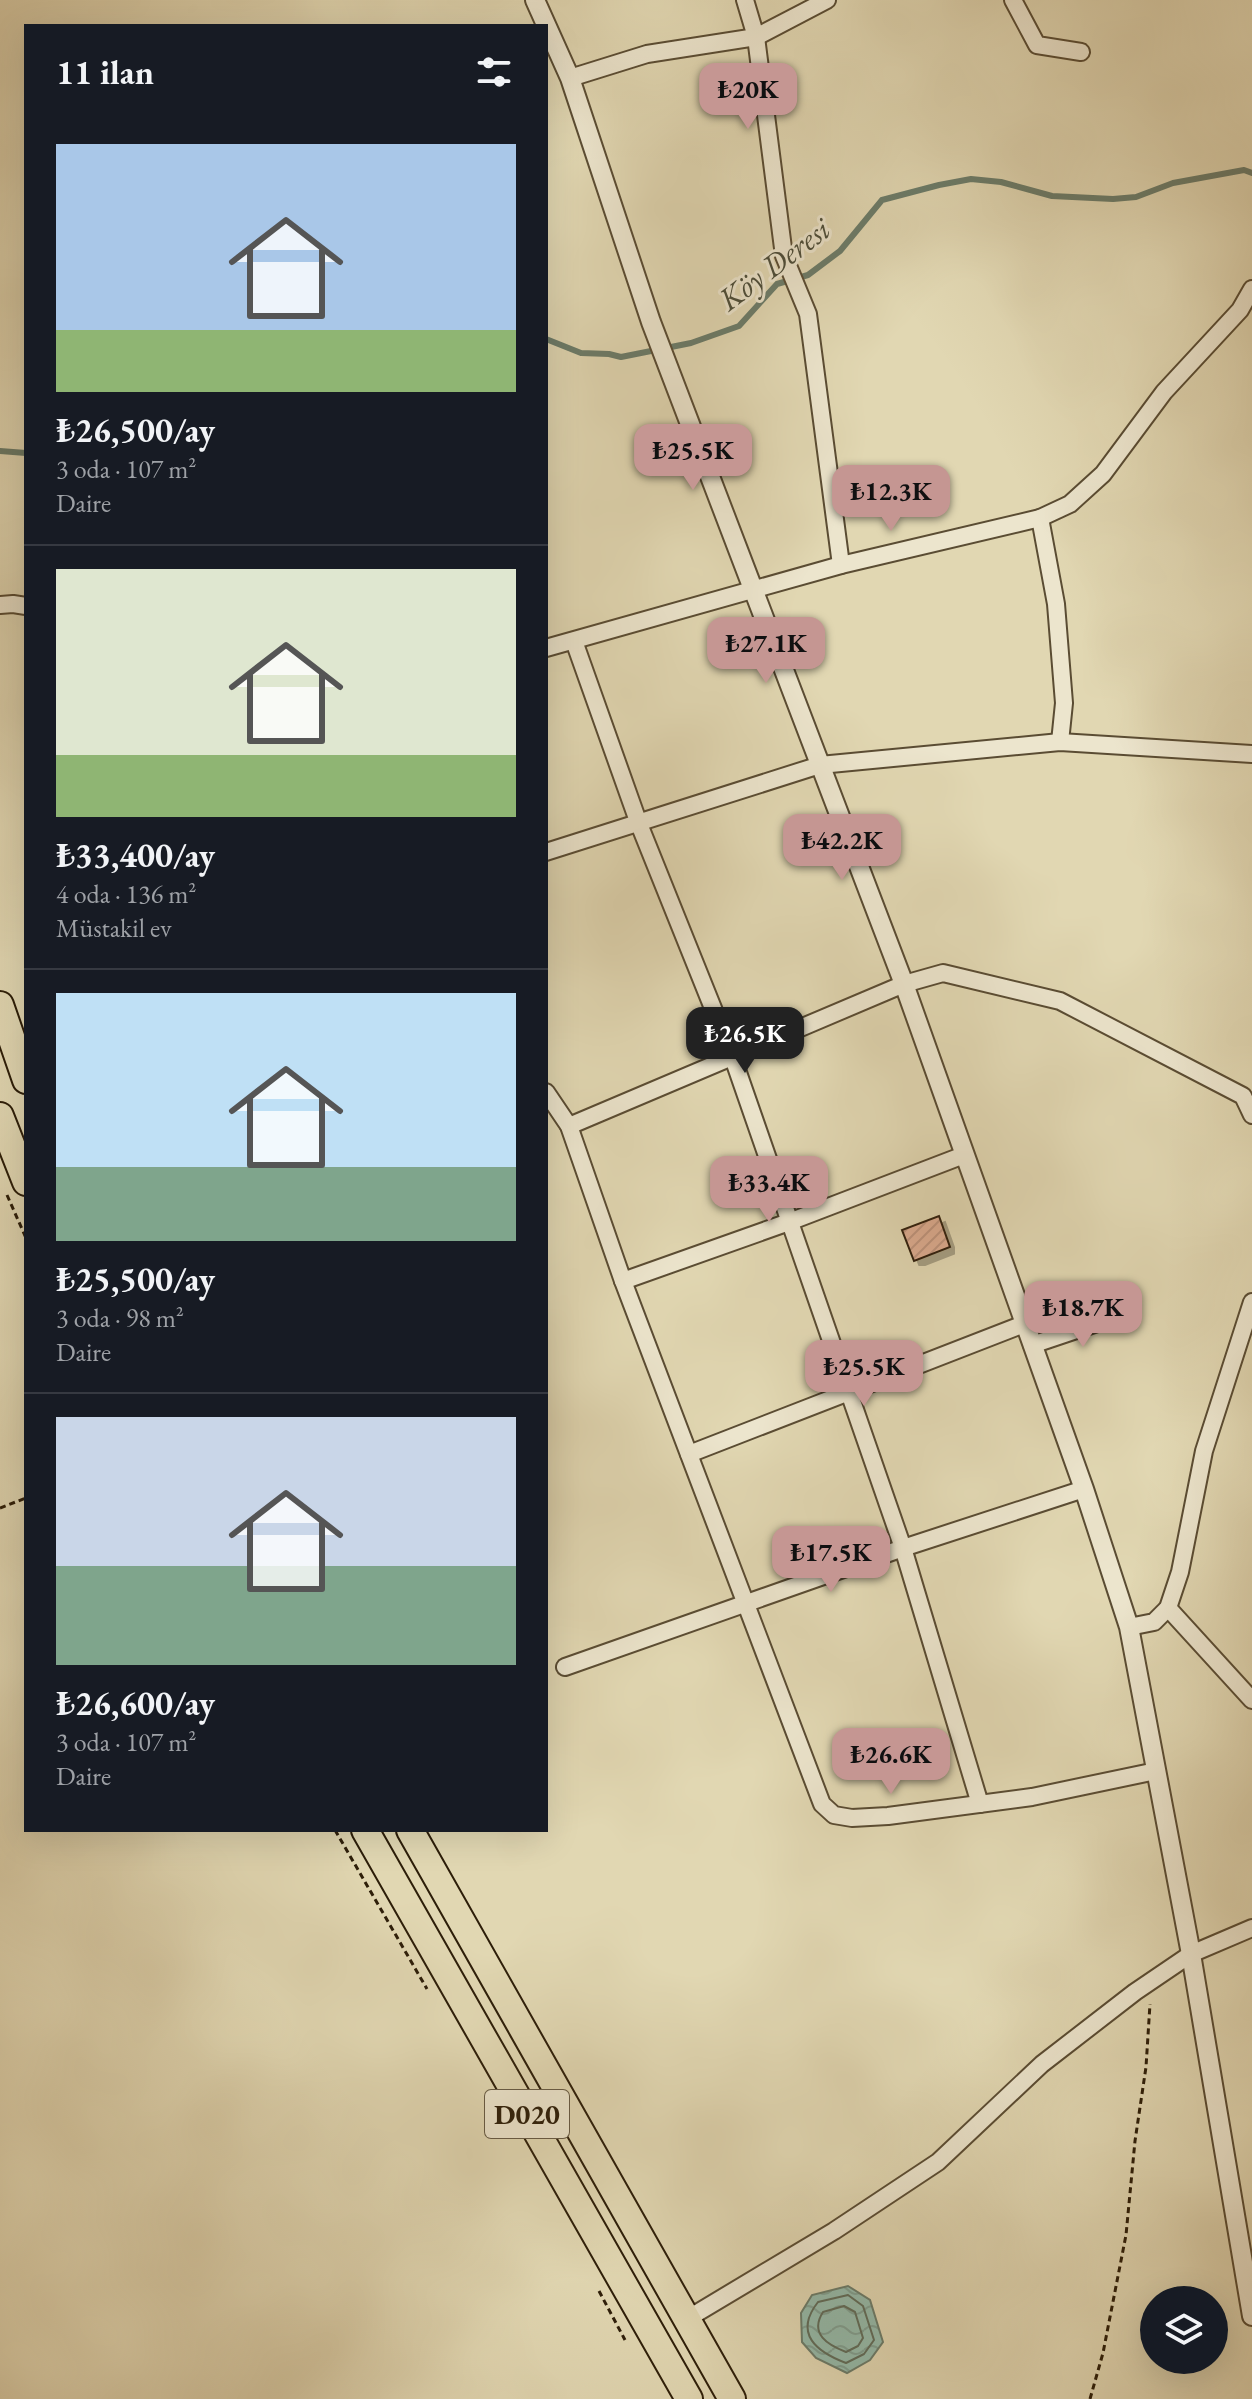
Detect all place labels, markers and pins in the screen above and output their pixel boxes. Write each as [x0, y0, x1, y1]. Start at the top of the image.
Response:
pin: ₺20K [701, 63, 795, 131]
pin: ₺25.5K [628, 424, 758, 492]
pin: ₺12.3K [826, 465, 956, 533]
pin: ₺27.1K [701, 617, 831, 685]
pin: ₺42.2K [777, 814, 907, 882]
pin: ₺26.5K [680, 1007, 810, 1075]
pin: ₺33.4K [704, 1156, 834, 1224]
pin: ₺18.7K [1018, 1281, 1148, 1349]
pin: ₺25.5K [799, 1340, 929, 1408]
pin: ₺17.5K [766, 1526, 896, 1594]
pin: ₺26.6K [826, 1728, 956, 1796]

